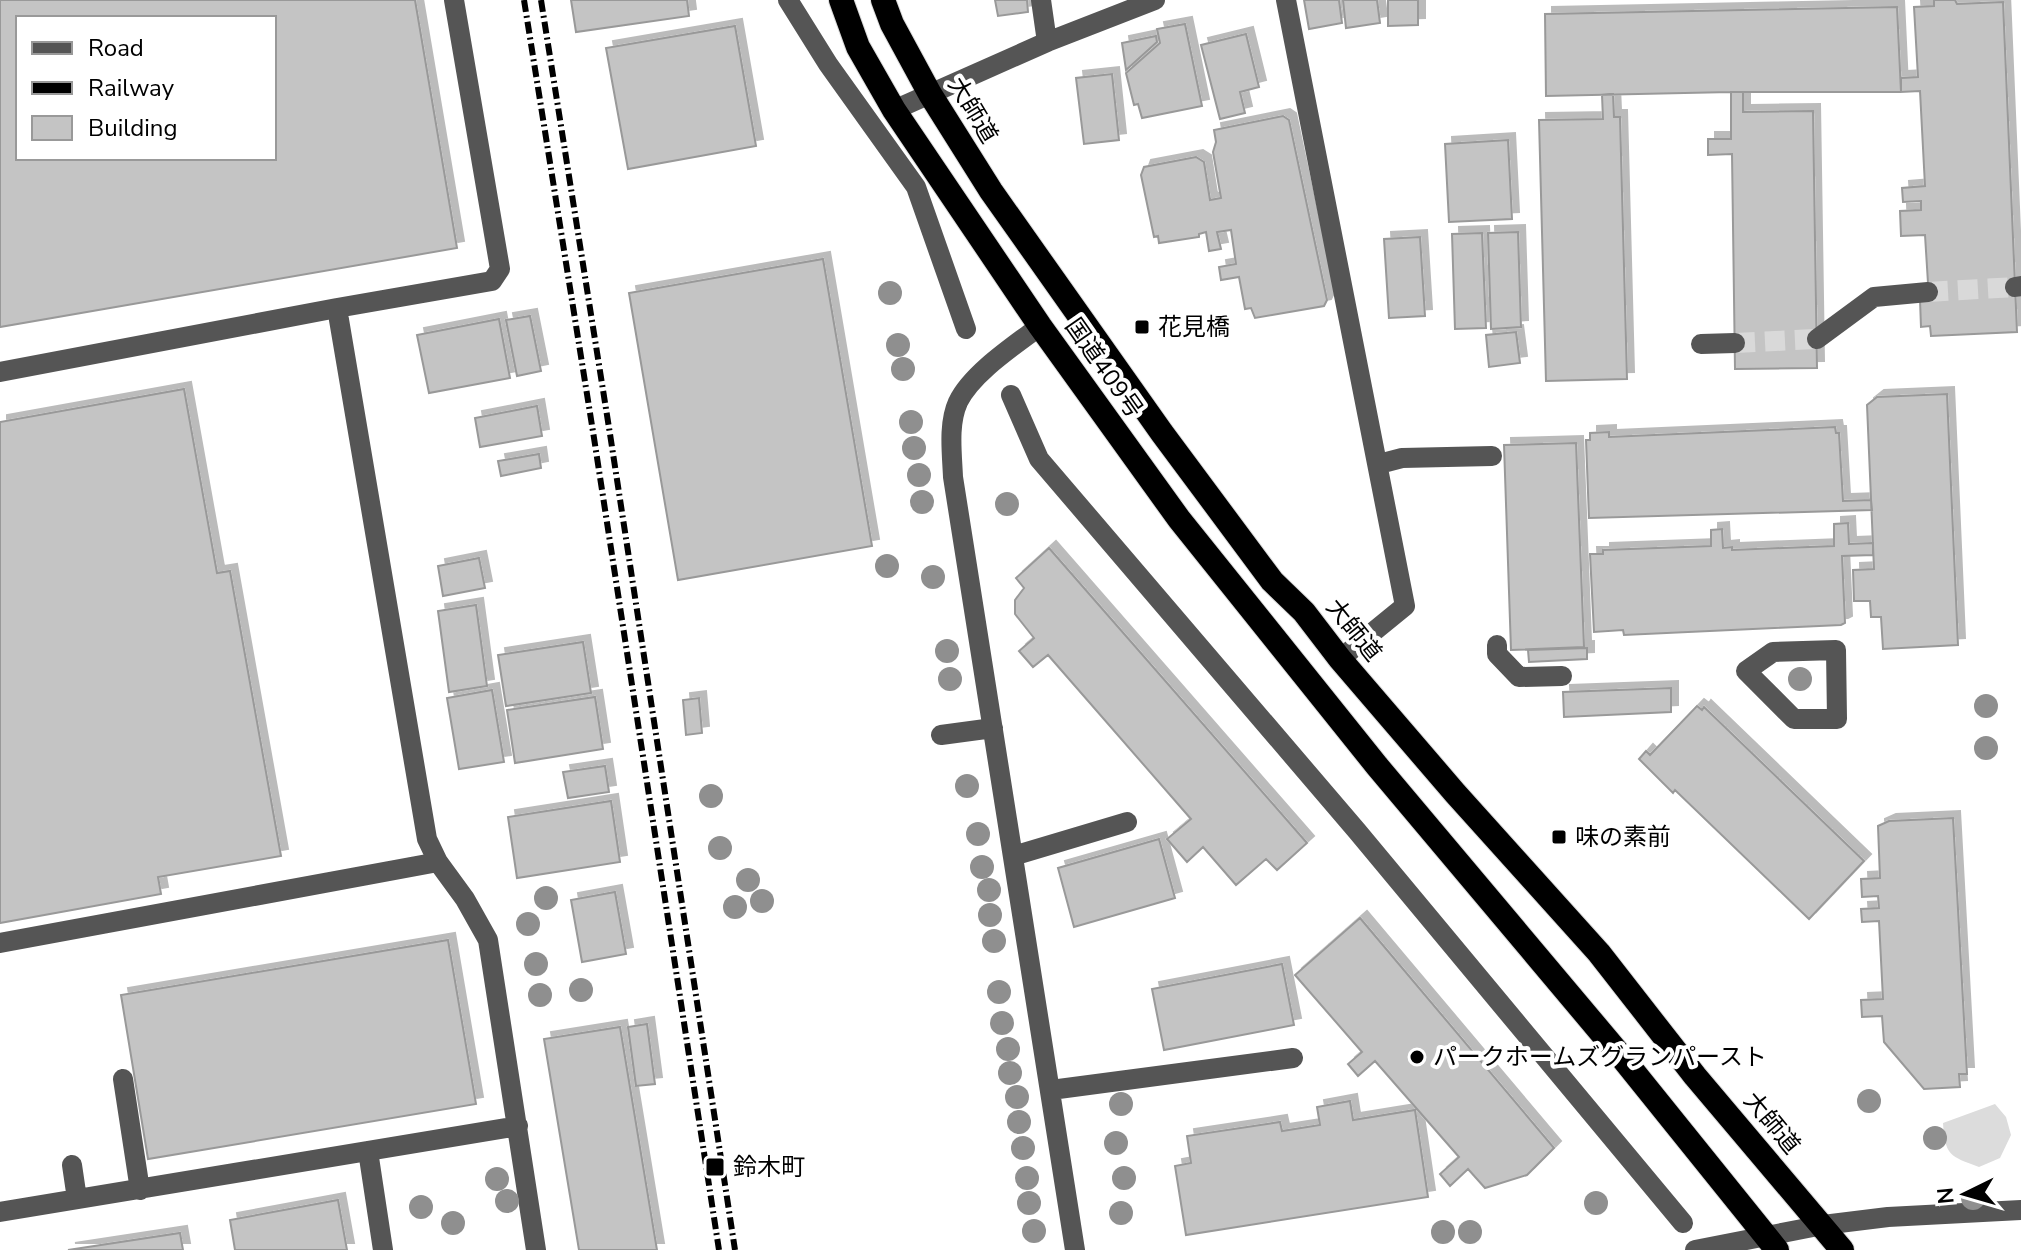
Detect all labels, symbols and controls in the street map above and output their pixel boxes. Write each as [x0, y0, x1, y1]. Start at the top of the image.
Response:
legend [16, 16, 276, 160]
text: Road [88, 32, 144, 64]
street label: 大師道 [941, 71, 1005, 149]
text: Railway [88, 72, 175, 104]
text: Building [88, 112, 178, 144]
place label: 花見橋 [1158, 311, 1230, 343]
street label: 国道409号 [1058, 312, 1150, 424]
marker: 花見橋 [1133, 318, 1151, 336]
street label: 大師道 [1319, 592, 1389, 668]
place label: 味の素前 [1575, 821, 1671, 853]
marker: 味の素前 [1550, 828, 1568, 846]
place label: パークホームズグランパースト [1433, 1041, 1767, 1073]
marker: パークホームズグランパースト [1408, 1048, 1426, 1066]
street label: 大師道 [1737, 1085, 1807, 1161]
place label: 鈴木町 [733, 1151, 805, 1183]
north arrow [1925, 1154, 2005, 1234]
marker: 鈴木町 [704, 1156, 726, 1178]
text: N [1930, 1186, 1962, 1205]

